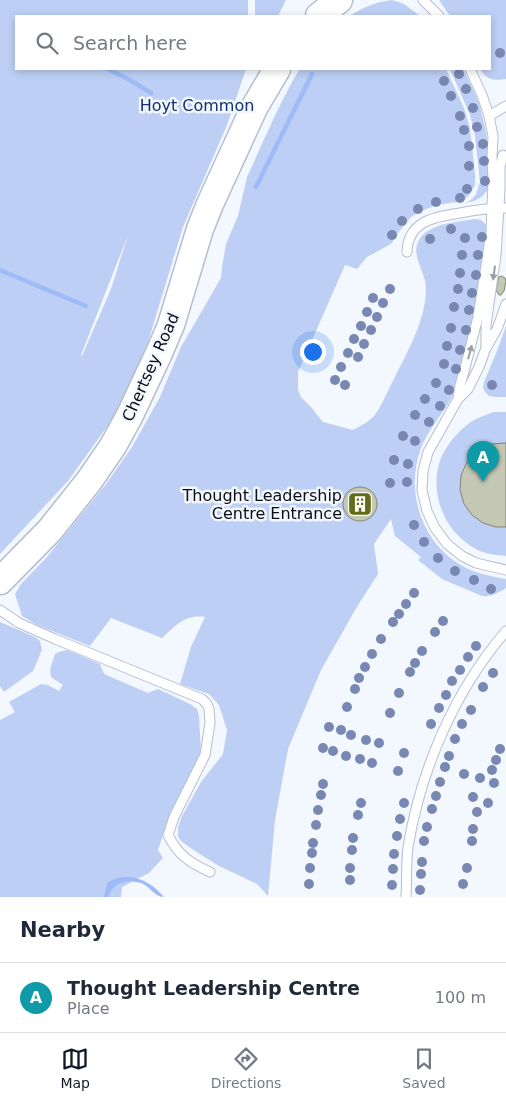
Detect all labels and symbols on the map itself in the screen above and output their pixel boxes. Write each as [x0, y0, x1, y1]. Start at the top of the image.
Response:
park label: Hoyt Common [140, 96, 254, 115]
one-way arrow [490, 266, 498, 282]
street label: Chertsey Road [118, 310, 183, 424]
your location [300, 339, 326, 365]
one-way arrow [466, 344, 474, 359]
pin: A [467, 441, 499, 482]
place label: Thought Leadership Centre Entrance [182, 486, 342, 523]
building icon: Thought Leadership Centre Entrance [347, 491, 373, 517]

